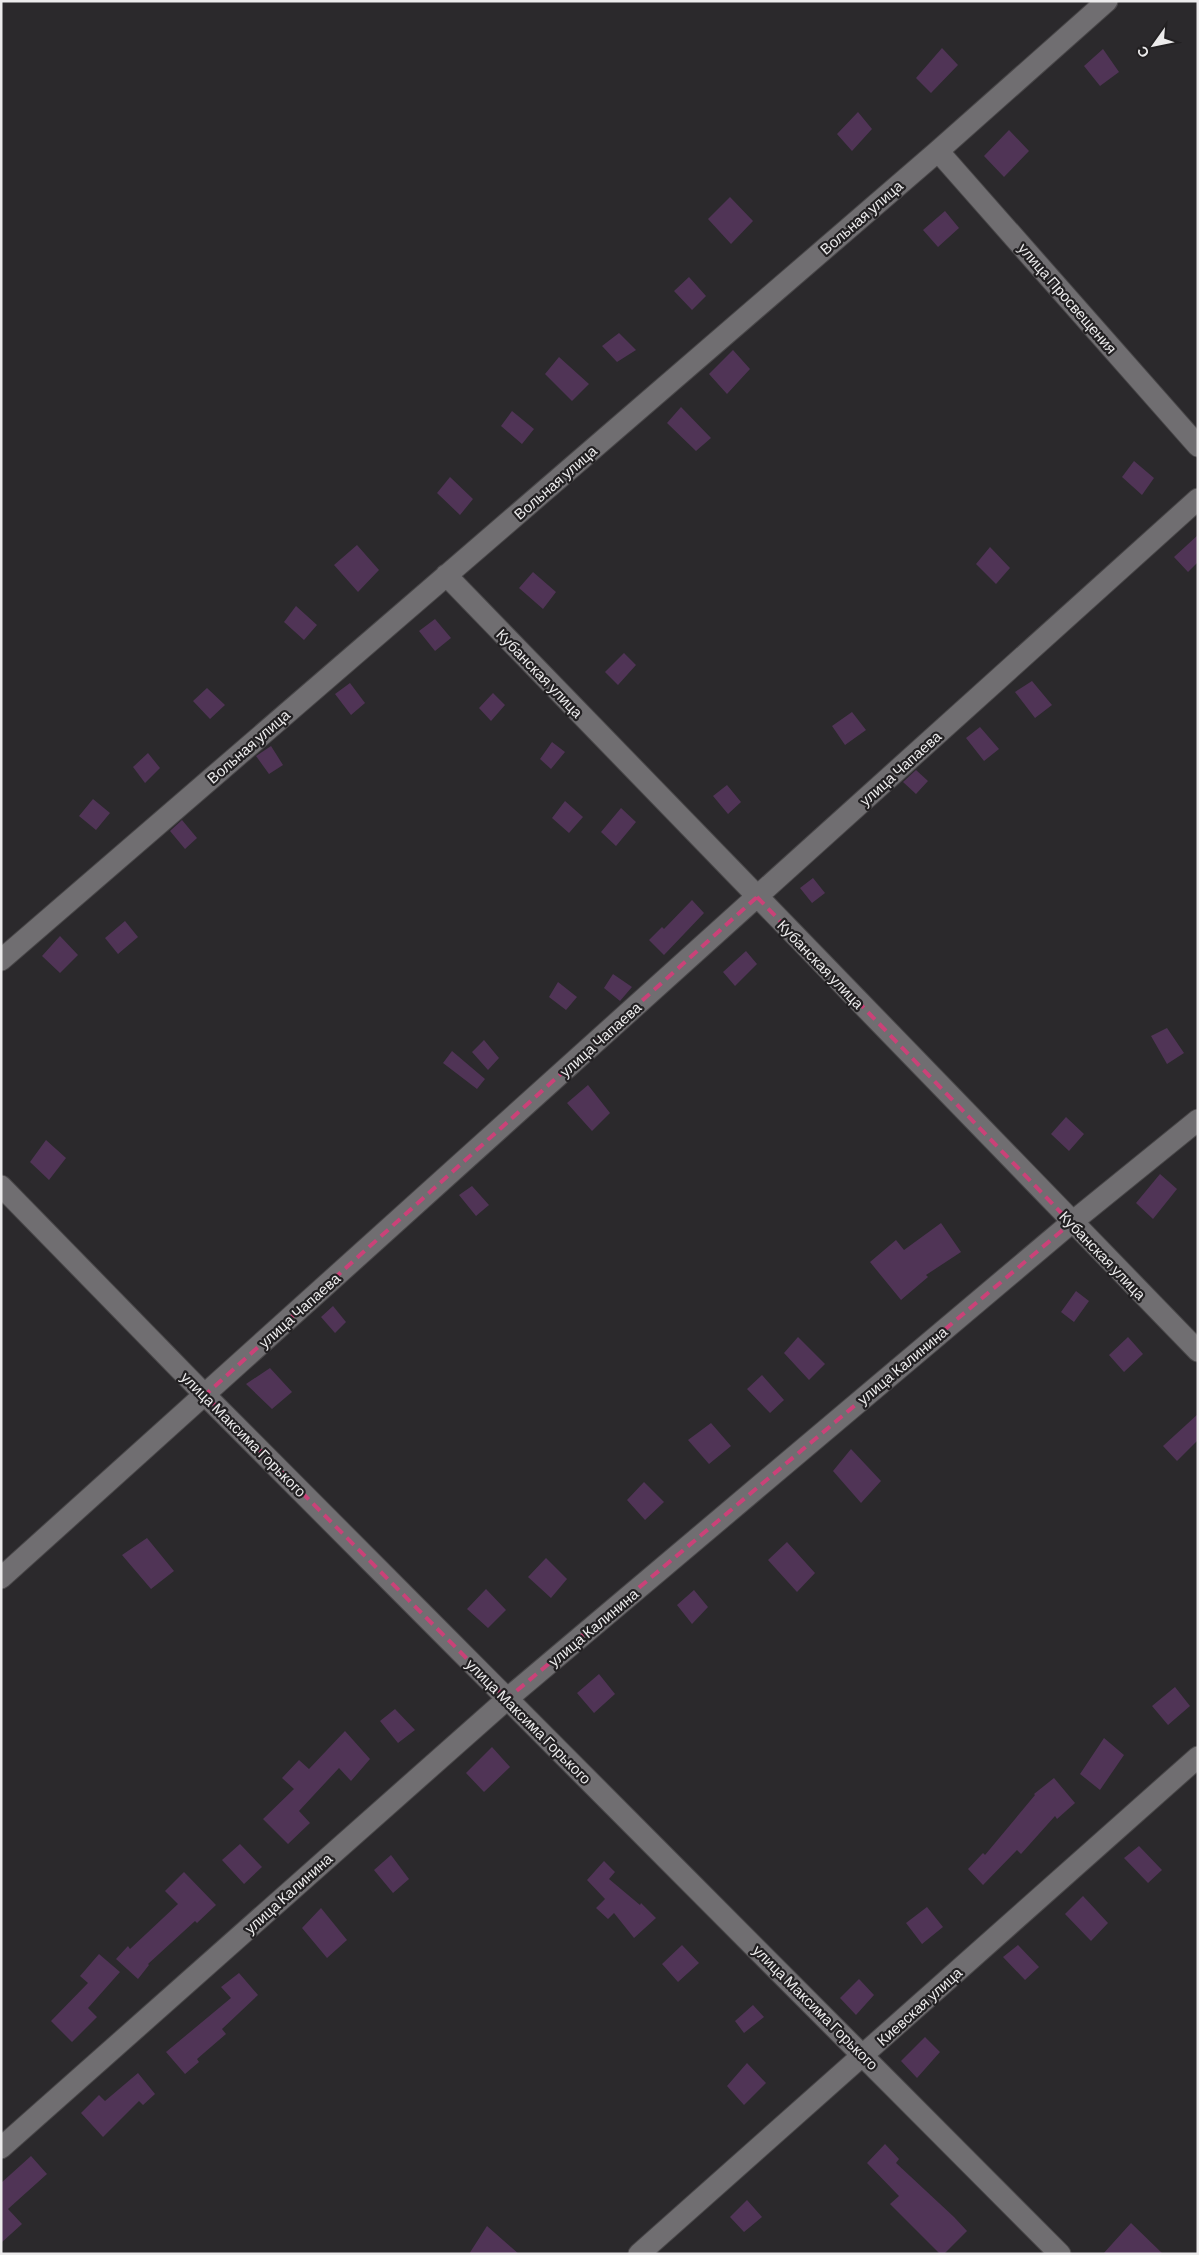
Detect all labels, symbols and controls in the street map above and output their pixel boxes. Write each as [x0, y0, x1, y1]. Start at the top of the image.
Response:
north arrow [1129, 20, 1179, 70]
text: С [1133, 43, 1153, 61]
street label: Вольная улица [816, 176, 906, 258]
street label: улица Просвещения [1015, 239, 1121, 357]
street label: Вольная улица [510, 441, 600, 523]
street label: Кубанская улица [493, 625, 587, 722]
street label: Вольная улица [203, 705, 293, 787]
street label: улица Чапаева [856, 726, 945, 809]
street label: Кубанская улица [774, 916, 868, 1013]
street label: улица Чапаева [556, 997, 645, 1080]
street label: Кубанская улица [1056, 1207, 1150, 1304]
street label: улица Чапаева [255, 1268, 344, 1351]
street label: улица Калинина [853, 1322, 951, 1408]
street label: улица Максима Горького [178, 1368, 310, 1500]
street label: улица Калинина [544, 1584, 642, 1670]
street label: улица Максима Горького [463, 1655, 595, 1787]
street label: улица Калинина [240, 1848, 336, 1937]
street label: улица Максима Горького [750, 1941, 882, 2073]
street label: Киевская улица [873, 1963, 966, 2049]

